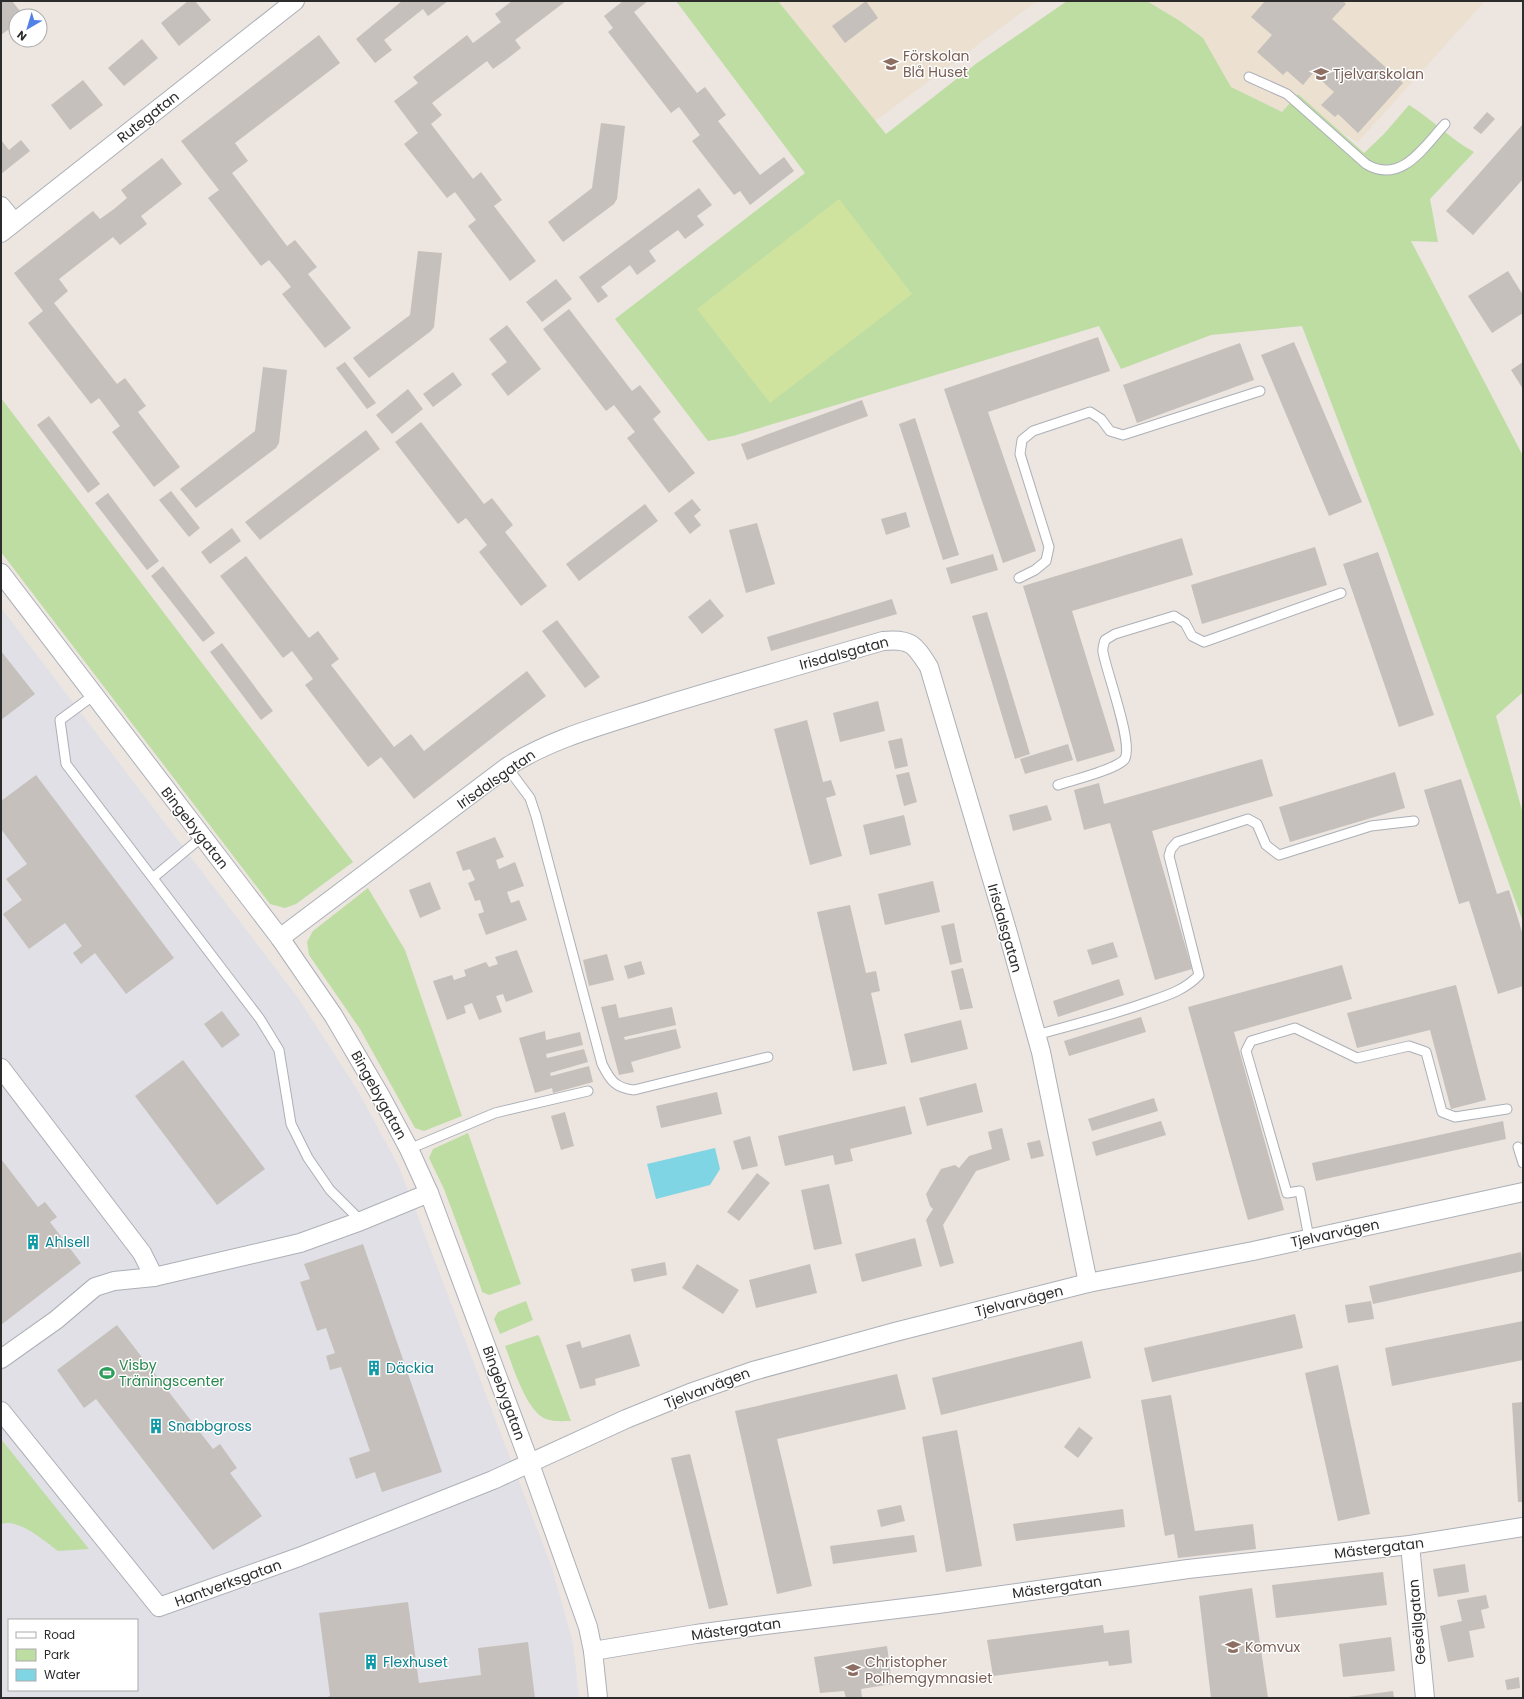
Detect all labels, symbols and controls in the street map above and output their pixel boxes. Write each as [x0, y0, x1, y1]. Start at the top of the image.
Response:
north arrow [8, 8, 48, 48]
text: N [14, 27, 30, 45]
place label: Förskolan Blå Huset [903, 46, 970, 82]
school or university icon: Förskolan Blå Huset [882, 55, 900, 73]
place label: Tjelvarskolan [1333, 64, 1424, 84]
school or university icon: Tjelvarskolan [1312, 65, 1330, 83]
street label: Rutegatan [113, 86, 183, 148]
street label: Irisdalsgatan [797, 631, 891, 675]
street label: Irisdalsgatan [453, 745, 539, 813]
street label: Bingebygatan [157, 783, 233, 873]
street label: Irisdalsgatan [983, 881, 1027, 975]
street label: Bingebygatan [346, 1047, 412, 1143]
street label: Tjelvarvägen [1289, 1214, 1381, 1252]
place label: Ahlsell [45, 1232, 90, 1252]
building icon: Ahlsell [24, 1233, 42, 1251]
street label: Tjelvarvägen [973, 1280, 1065, 1322]
street label: Bingebygatan [478, 1343, 530, 1443]
place label: Visby Träningscenter [119, 1355, 225, 1391]
place label: Däckia [386, 1358, 434, 1378]
building icon: Däckia [365, 1359, 383, 1377]
street label: Tjelvarvägen [661, 1363, 753, 1413]
sports icon: Visby Träningscenter [98, 1364, 116, 1382]
place label: Snabbgross [168, 1416, 252, 1436]
building icon: Snabbgross [147, 1417, 165, 1435]
street label: Mästergatan [1333, 1533, 1425, 1563]
street label: Hantverksgatan [172, 1554, 284, 1612]
street label: Mästergatan [1011, 1571, 1103, 1603]
street label: Gesällgatan [1403, 1578, 1431, 1666]
street label: Mästergatan [690, 1613, 782, 1645]
legend [8, 1619, 138, 1691]
text: Road [44, 1626, 75, 1643]
place label: Komvux [1245, 1637, 1301, 1657]
school or university icon: Komvux [1224, 1638, 1242, 1656]
text: Park [44, 1646, 71, 1663]
place label: Flexhuset [383, 1652, 448, 1672]
place label: Christopher Polhemgymnasiet [865, 1652, 992, 1688]
building icon: Flexhuset [362, 1653, 380, 1671]
school or university icon: Christopher Polhemgymnasiet [844, 1661, 862, 1679]
text: Water [44, 1666, 81, 1683]

